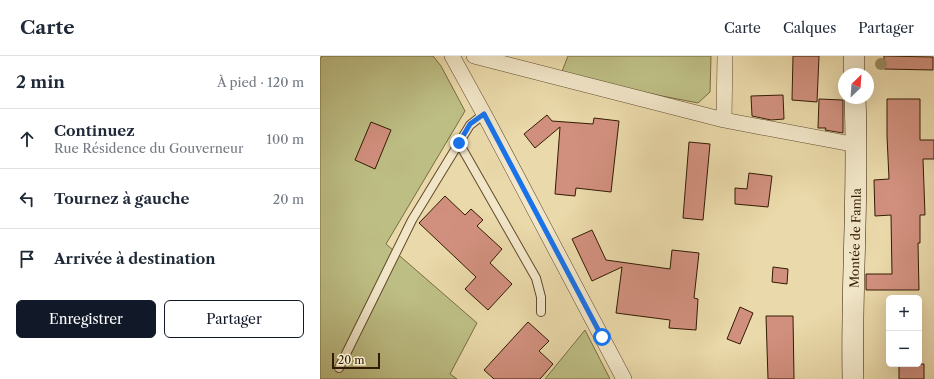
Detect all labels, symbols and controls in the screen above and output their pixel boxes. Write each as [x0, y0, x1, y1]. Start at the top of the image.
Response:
text: Carte [20, 16, 75, 39]
text: Carte [724, 19, 761, 37]
text: Calques [783, 19, 836, 37]
text: Partager [858, 19, 914, 37]
north arrow [838, 68, 874, 104]
text: 2 min [16, 72, 65, 92]
text: À pied · 120 m [217, 74, 304, 90]
text: Continuez [54, 121, 135, 140]
icon: ahead [16, 128, 38, 150]
text: 100 m [266, 131, 304, 147]
route end [450, 134, 468, 152]
text: Rue Résidence du Gouverneur [54, 140, 244, 156]
street label: Montée de Famla [846, 187, 863, 288]
icon: left [16, 188, 38, 210]
text: Tournez à gauche [54, 189, 190, 208]
text: 20 m [273, 191, 304, 207]
icon: arrive [16, 248, 38, 270]
text: Arrivée à destination [54, 249, 216, 268]
map controls [886, 295, 922, 367]
button: + [886, 295, 922, 331]
button: Enregistrer [16, 300, 156, 338]
button: Partager [164, 300, 304, 338]
route start [593, 328, 611, 346]
button: − [886, 331, 922, 367]
scale bar [332, 351, 380, 370]
text: 20 m [338, 353, 364, 367]

